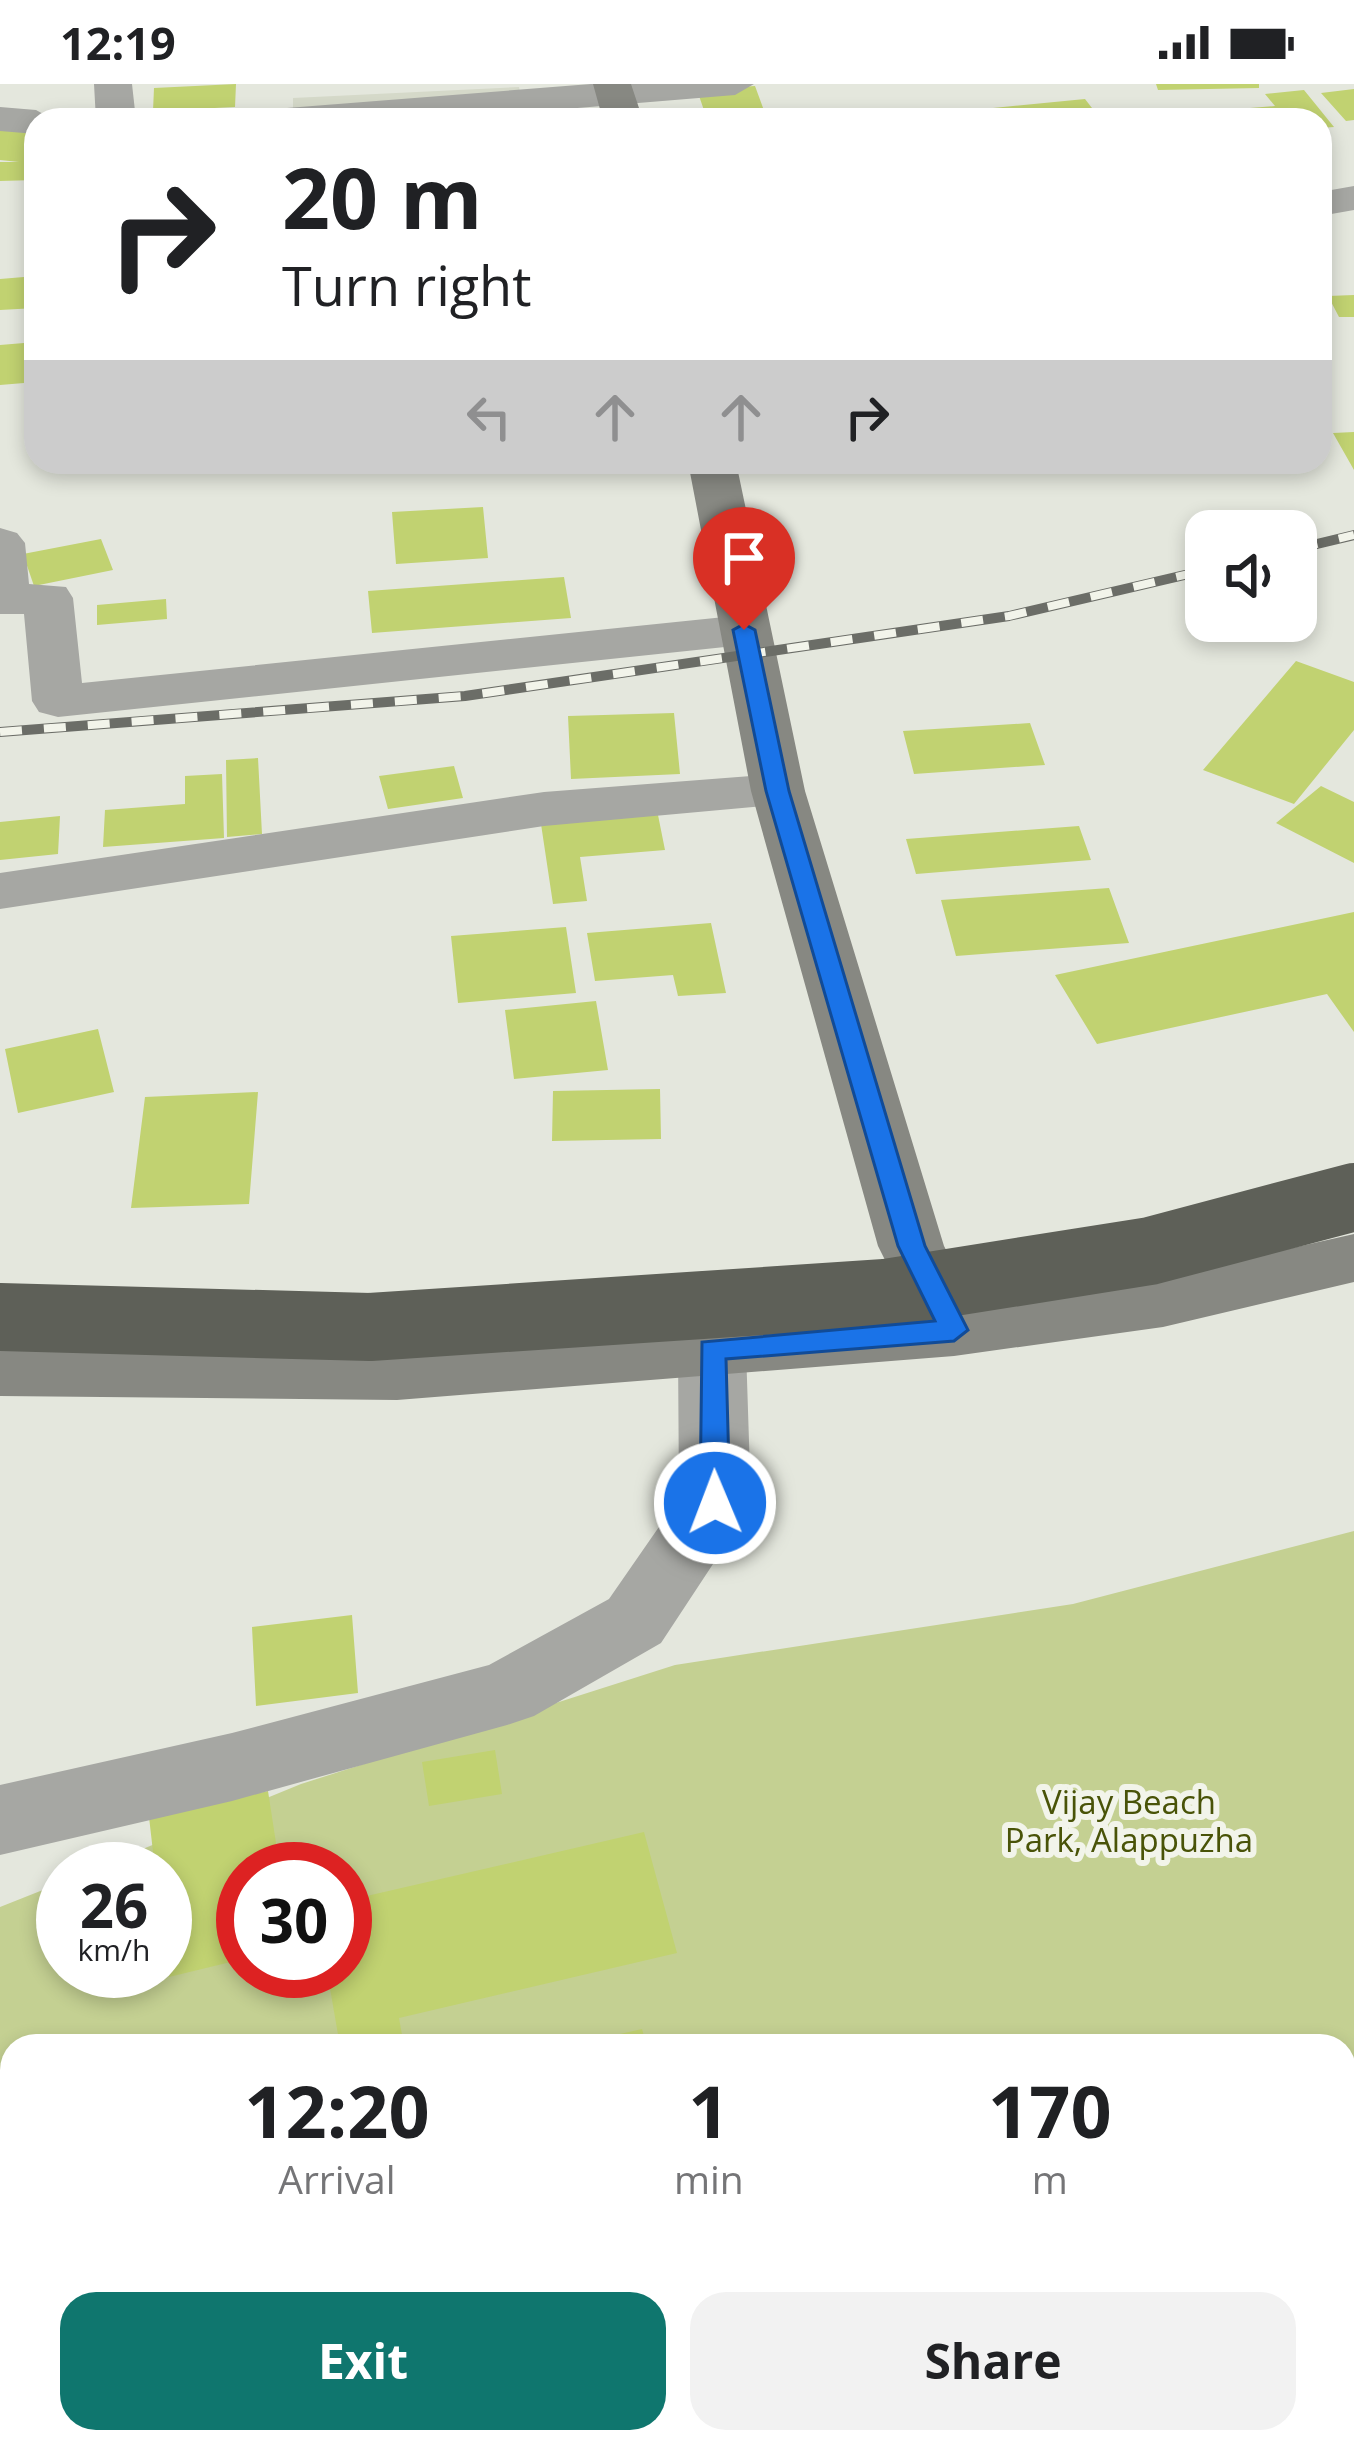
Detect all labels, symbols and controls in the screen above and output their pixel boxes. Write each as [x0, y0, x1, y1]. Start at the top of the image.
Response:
text: 12:19 [60, 12, 176, 73]
text: 20 m [282, 139, 482, 254]
icon: right [84, 156, 240, 312]
text: Turn right [282, 248, 531, 322]
icon: left [456, 384, 522, 450]
icon: ahead [582, 384, 648, 450]
icon: ahead [708, 384, 774, 450]
icon: right [834, 384, 900, 450]
pin [693, 507, 795, 630]
map controls [1185, 510, 1317, 642]
button: sound [1185, 510, 1317, 642]
icon: arrive [711, 525, 777, 591]
position arrow [652, 1440, 778, 1566]
park label: Vijay Beach Park, Alappuzha [1005, 1779, 1253, 1862]
speed limit sign: 30 [216, 1842, 372, 1998]
text: 26 [80, 1864, 148, 1946]
text: km/h [78, 1929, 150, 1970]
text: 12:20 [244, 2061, 430, 2159]
text: 1 [688, 2061, 729, 2159]
text: 170 [988, 2061, 1112, 2159]
text: Arrival [278, 2152, 396, 2205]
text: min [674, 2152, 744, 2205]
text: m [1032, 2152, 1068, 2205]
button: Exit [60, 2292, 666, 2430]
button: Share [690, 2292, 1296, 2430]

